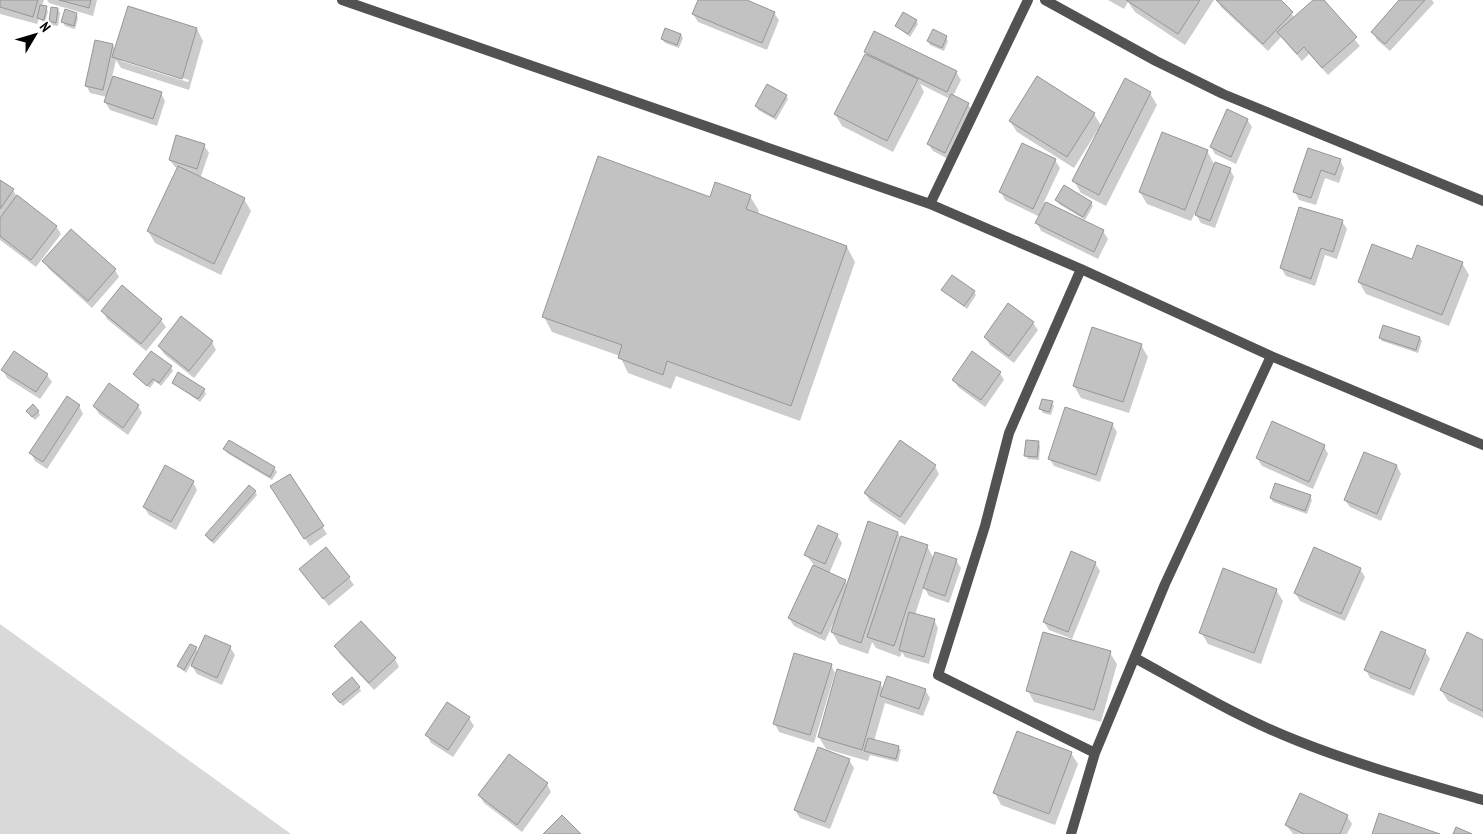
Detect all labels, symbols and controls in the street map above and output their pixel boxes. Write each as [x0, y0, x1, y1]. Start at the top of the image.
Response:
north arrow [10, 10, 60, 60]
text: N [36, 18, 55, 36]

